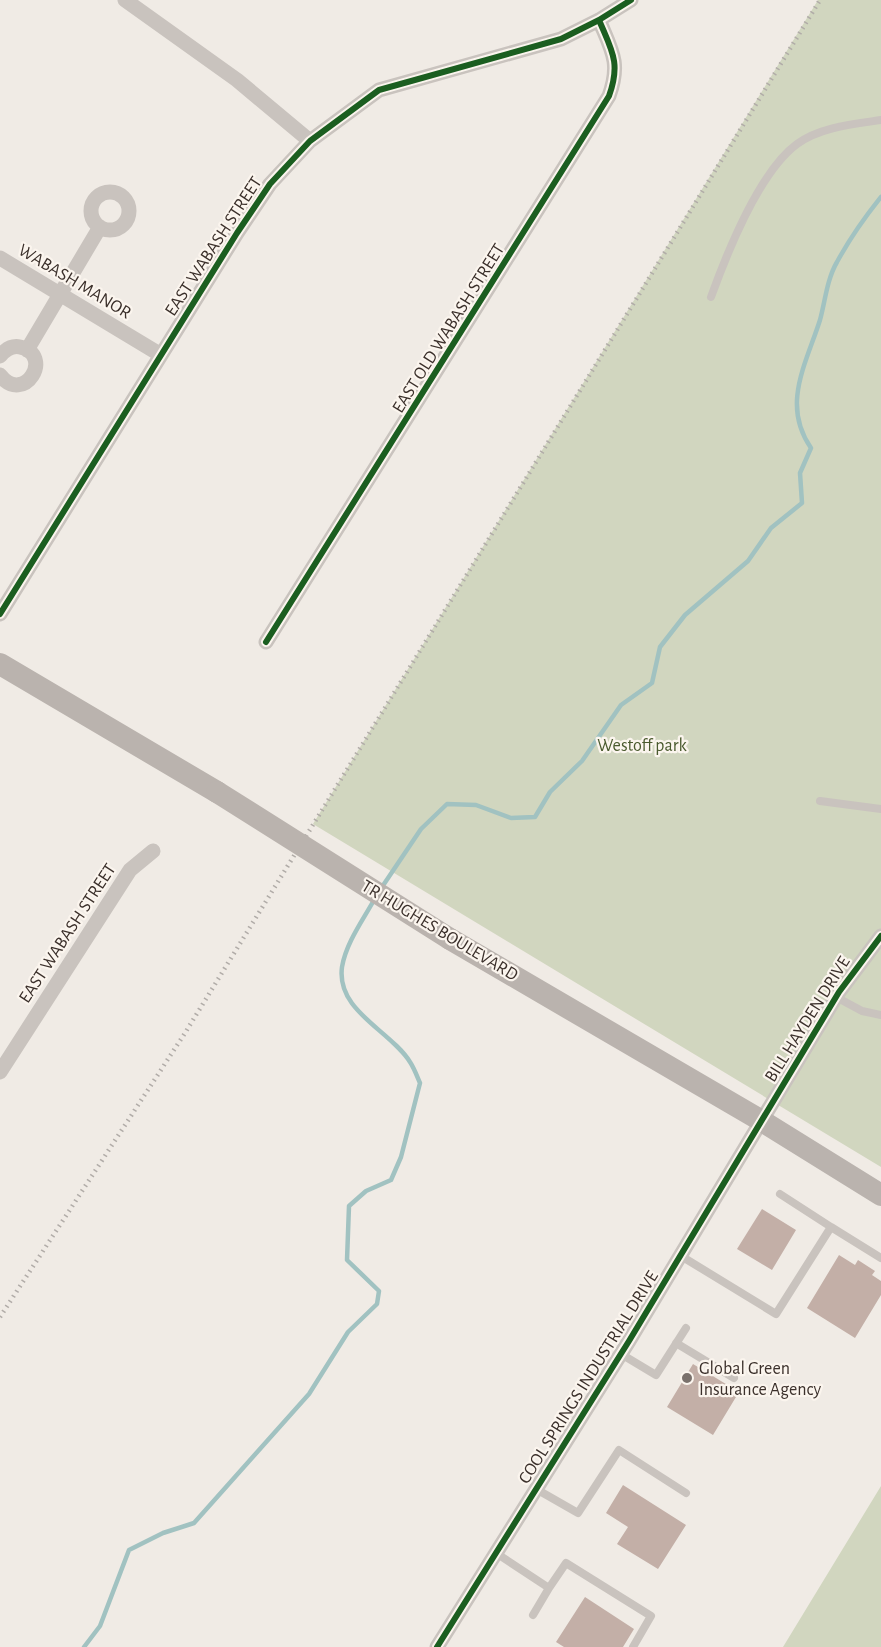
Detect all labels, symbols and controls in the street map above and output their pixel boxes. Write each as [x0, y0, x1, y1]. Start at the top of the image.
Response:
street label: EAST WABASH STREET [162, 173, 266, 319]
street label: WABASH MANOR [15, 241, 134, 323]
street label: EAST OLD WABASH STREET [389, 241, 508, 416]
park label: Westoff park [597, 737, 687, 755]
street label: EAST WABASH STREET [16, 860, 120, 1006]
street label: TR HUGHES BOULEVARD [358, 877, 521, 985]
street label: BILL HAYDEN DRIVE [762, 953, 854, 1085]
street label: COOL SPRINGS INDUSTRIAL DRIVE [516, 1268, 662, 1487]
place label: Global Green Insurance Agency [699, 1360, 822, 1399]
marker: Global Green Insurance Agency [680, 1371, 694, 1385]

